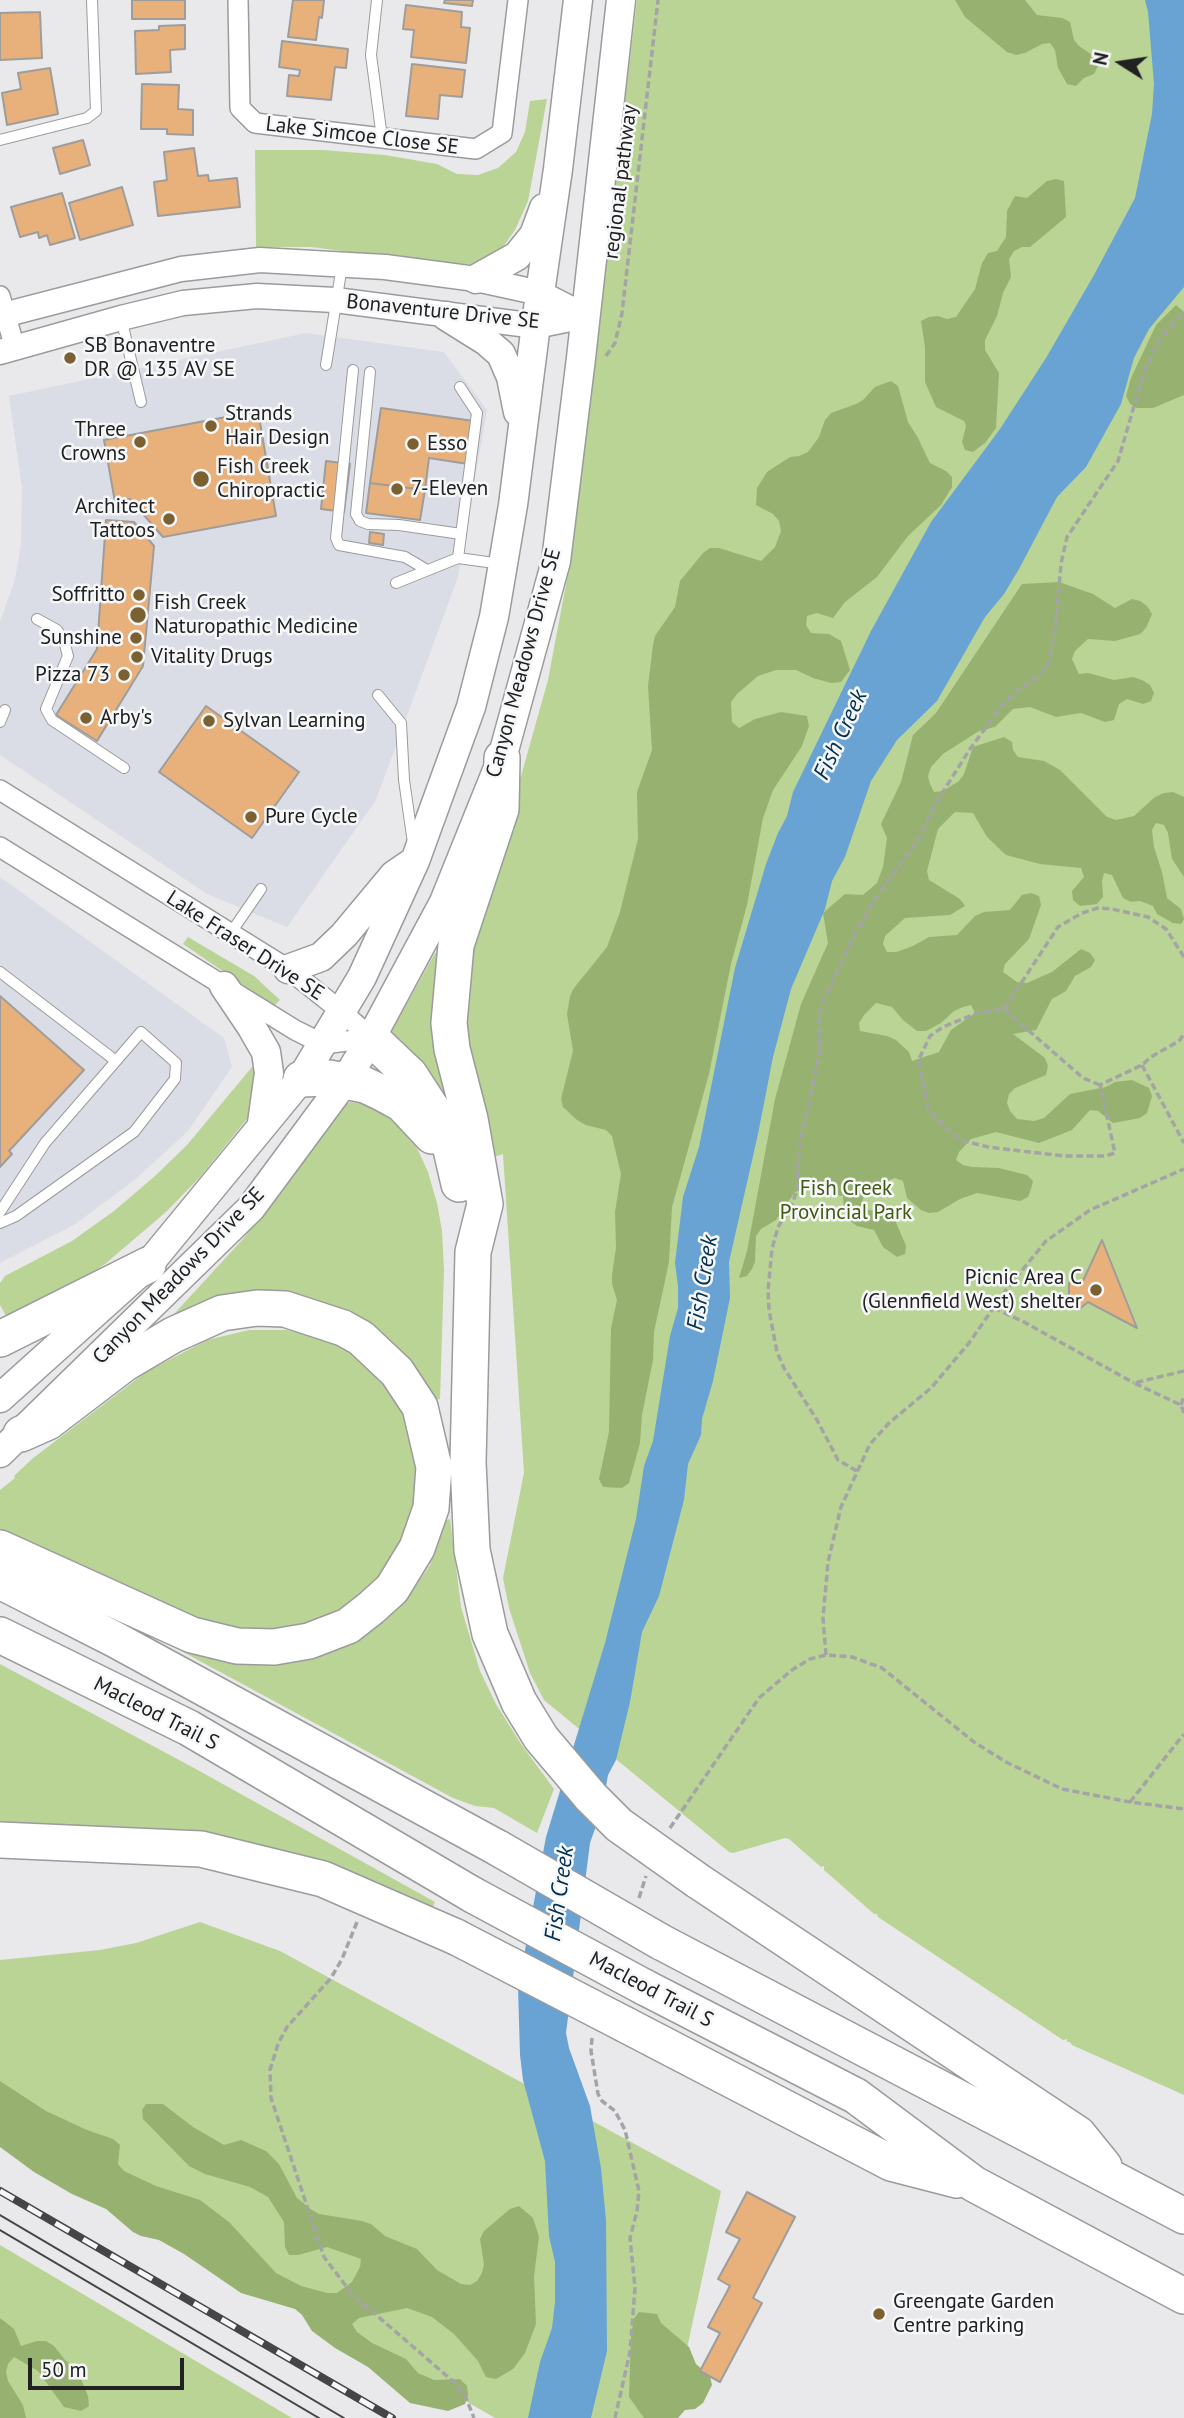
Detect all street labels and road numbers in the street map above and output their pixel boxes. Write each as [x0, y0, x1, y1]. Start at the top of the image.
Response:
street label: regional pathway [599, 103, 643, 261]
street label: Lake Simcoe Close SE [264, 112, 460, 160]
street label: Bonaventure Drive SE [345, 289, 541, 335]
street label: Canyon Meadows Drive SE [481, 546, 567, 780]
street label: Lake Fraser Drive SE [162, 886, 328, 1006]
street label: Canyon Meadows Drive SE [88, 1182, 270, 1370]
street label: Macleod Trail S [89, 1672, 223, 1756]
street label: Macleod Trail S [585, 1947, 717, 2033]

